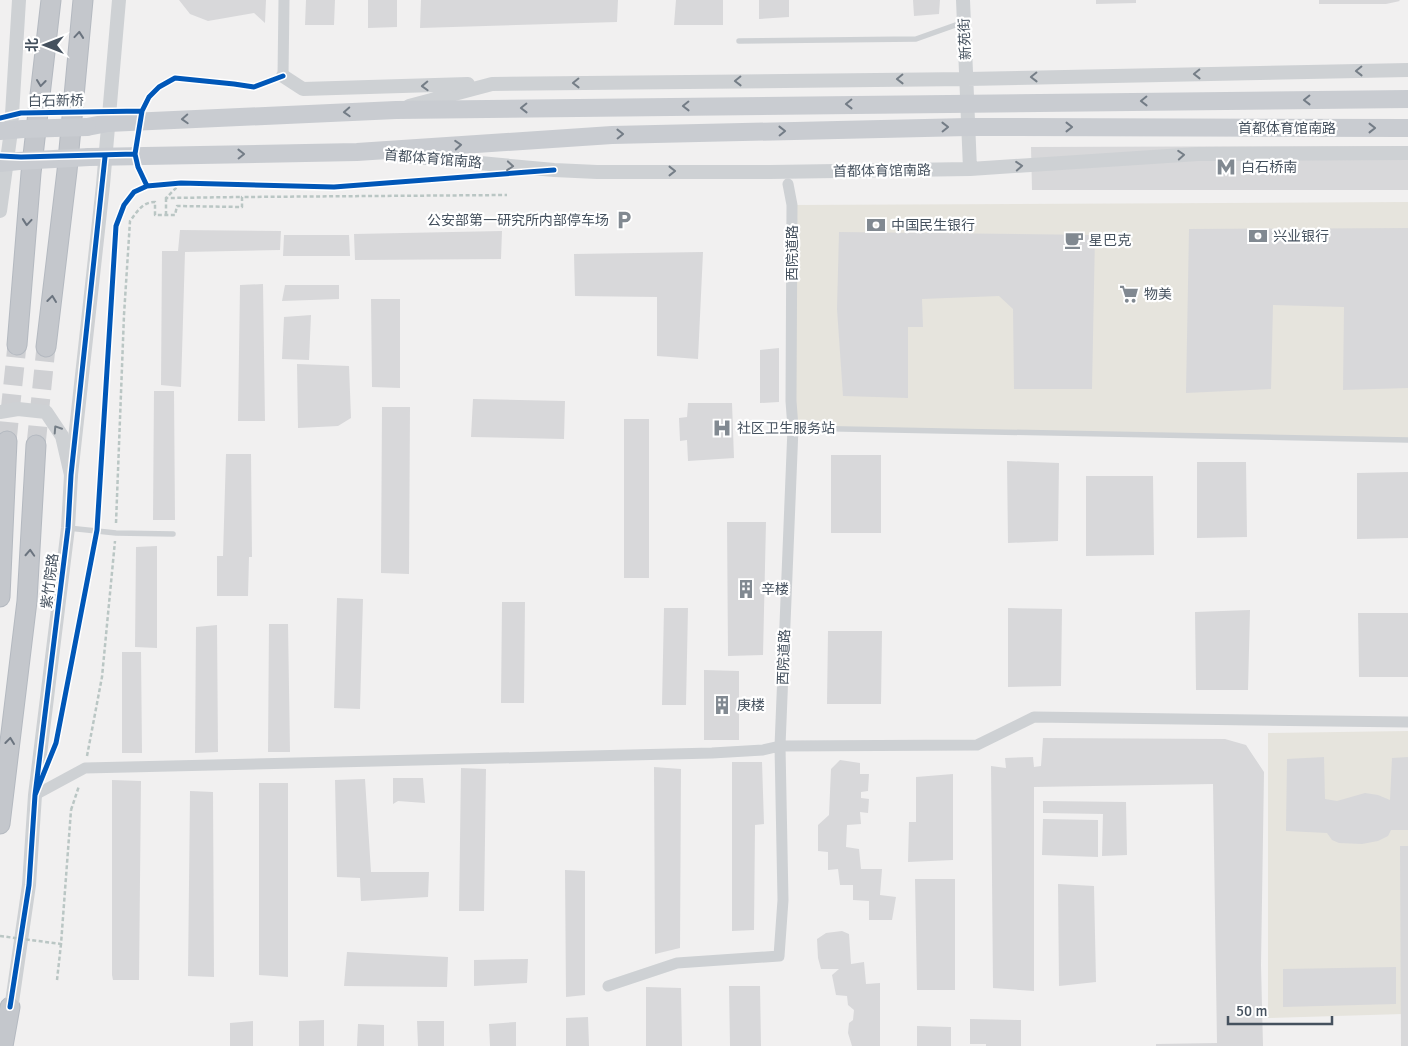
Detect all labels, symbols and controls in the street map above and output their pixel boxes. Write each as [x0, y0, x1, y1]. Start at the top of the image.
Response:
street label: 新苑街 [955, 18, 975, 60]
north arrow [20, 20, 70, 70]
one-way arrow [74, 31, 85, 39]
text: 北 [24, 38, 41, 52]
one-way arrow [1355, 66, 1363, 76]
one-way arrow [1193, 69, 1200, 79]
one-way arrow [1030, 72, 1038, 82]
one-way arrow [896, 74, 904, 84]
one-way arrow [734, 76, 742, 86]
one-way arrow [571, 78, 579, 88]
one-way arrow [36, 79, 47, 87]
one-way arrow [421, 80, 429, 91]
street label: 白石新桥 [28, 92, 84, 110]
one-way arrow [1303, 95, 1310, 105]
one-way arrow [1140, 96, 1148, 106]
one-way arrow [845, 99, 852, 109]
one-way arrow [682, 101, 690, 111]
one-way arrow [520, 103, 528, 113]
one-way arrow [343, 106, 351, 117]
one-way arrow [181, 114, 189, 125]
street label: 首都体育馆南路 [1238, 120, 1336, 137]
one-way arrow [942, 122, 949, 132]
one-way arrow [1066, 122, 1074, 132]
one-way arrow [1368, 123, 1376, 133]
one-way arrow [779, 125, 787, 136]
one-way arrow [616, 129, 624, 140]
one-way arrow [454, 140, 462, 151]
street label: 首都体育馆南路 [383, 146, 483, 172]
one-way arrow [238, 149, 245, 159]
one-way arrow [1177, 150, 1185, 161]
metro station icon: 白石桥南 [1215, 156, 1237, 178]
place label: 白石桥南 [1241, 159, 1297, 176]
one-way arrow [506, 160, 514, 171]
one-way arrow [1015, 161, 1023, 172]
street label: 首都体育馆南路 [833, 162, 931, 180]
one-way arrow [668, 166, 676, 176]
parking icon: 公安部第一研究所内部停车场 [613, 209, 635, 231]
place label: 公安部第一研究所内部停车场 [427, 212, 609, 229]
bank icon: 中国民生银行 [865, 214, 887, 236]
place label: 中国民生银行 [891, 217, 975, 234]
one-way arrow [22, 218, 33, 226]
street label: 西院道路 [784, 225, 801, 281]
bank icon: 兴业银行 [1247, 225, 1269, 247]
place label: 兴业银行 [1273, 228, 1329, 245]
cafe icon: 星巴克 [1063, 229, 1085, 251]
place label: 星巴克 [1089, 232, 1131, 249]
supermarket icon: 物美 [1118, 283, 1140, 305]
place label: 物美 [1144, 286, 1172, 303]
one-way arrow [46, 294, 57, 302]
hospital icon: 社区卫生服务站 [711, 417, 733, 439]
place label: 社区卫生服务站 [737, 420, 835, 437]
one-way arrow [54, 425, 63, 434]
one-way arrow [24, 549, 35, 557]
street label: 紫竹院路 [38, 552, 62, 610]
building icon: 辛楼 [735, 578, 757, 600]
place label: 辛楼 [761, 581, 789, 598]
street label: 西院道路 [775, 629, 793, 685]
building icon: 庚楼 [711, 694, 733, 716]
place label: 庚楼 [737, 697, 765, 714]
one-way arrow [4, 736, 15, 744]
scale bar [1228, 994, 1332, 1026]
text: 50 m [1236, 1002, 1267, 1020]

